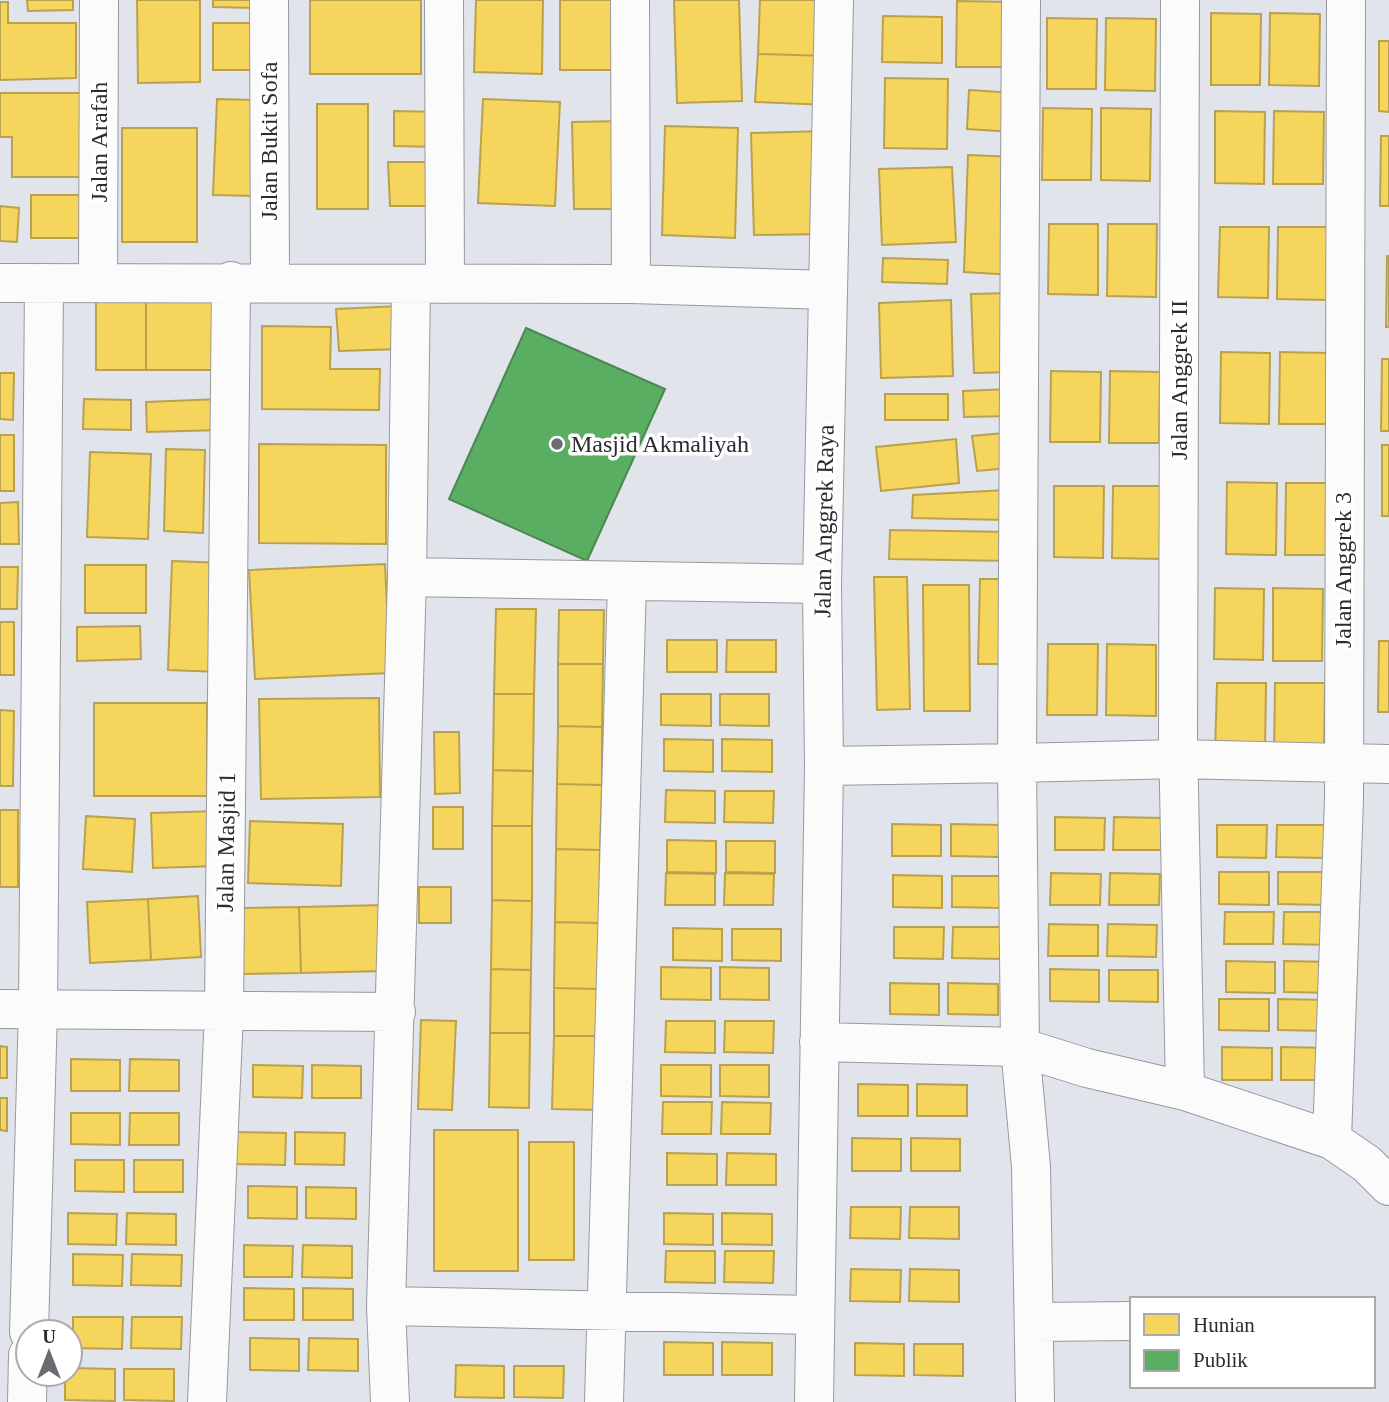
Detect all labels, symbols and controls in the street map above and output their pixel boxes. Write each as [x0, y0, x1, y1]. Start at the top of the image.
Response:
street label: Jalan Bukit Sofa [256, 61, 282, 220]
street label: Jalan Arafah [86, 82, 112, 202]
street label: Jalan Anggrek II [1166, 300, 1192, 460]
street label: Jalan Anggrek Raya [809, 424, 839, 618]
place label: Masjid Akmaliyah [571, 431, 749, 457]
marker: Masjid Akmaliyah [549, 436, 565, 452]
street label: Jalan Anggrek 3 [1330, 492, 1356, 648]
street label: Jalan Masjid 1 [212, 772, 240, 912]
legend [1130, 1297, 1375, 1388]
text: Hunian [1193, 1313, 1255, 1337]
north arrow [14, 1318, 84, 1388]
text: U [42, 1326, 56, 1347]
text: Publik [1193, 1348, 1248, 1372]

